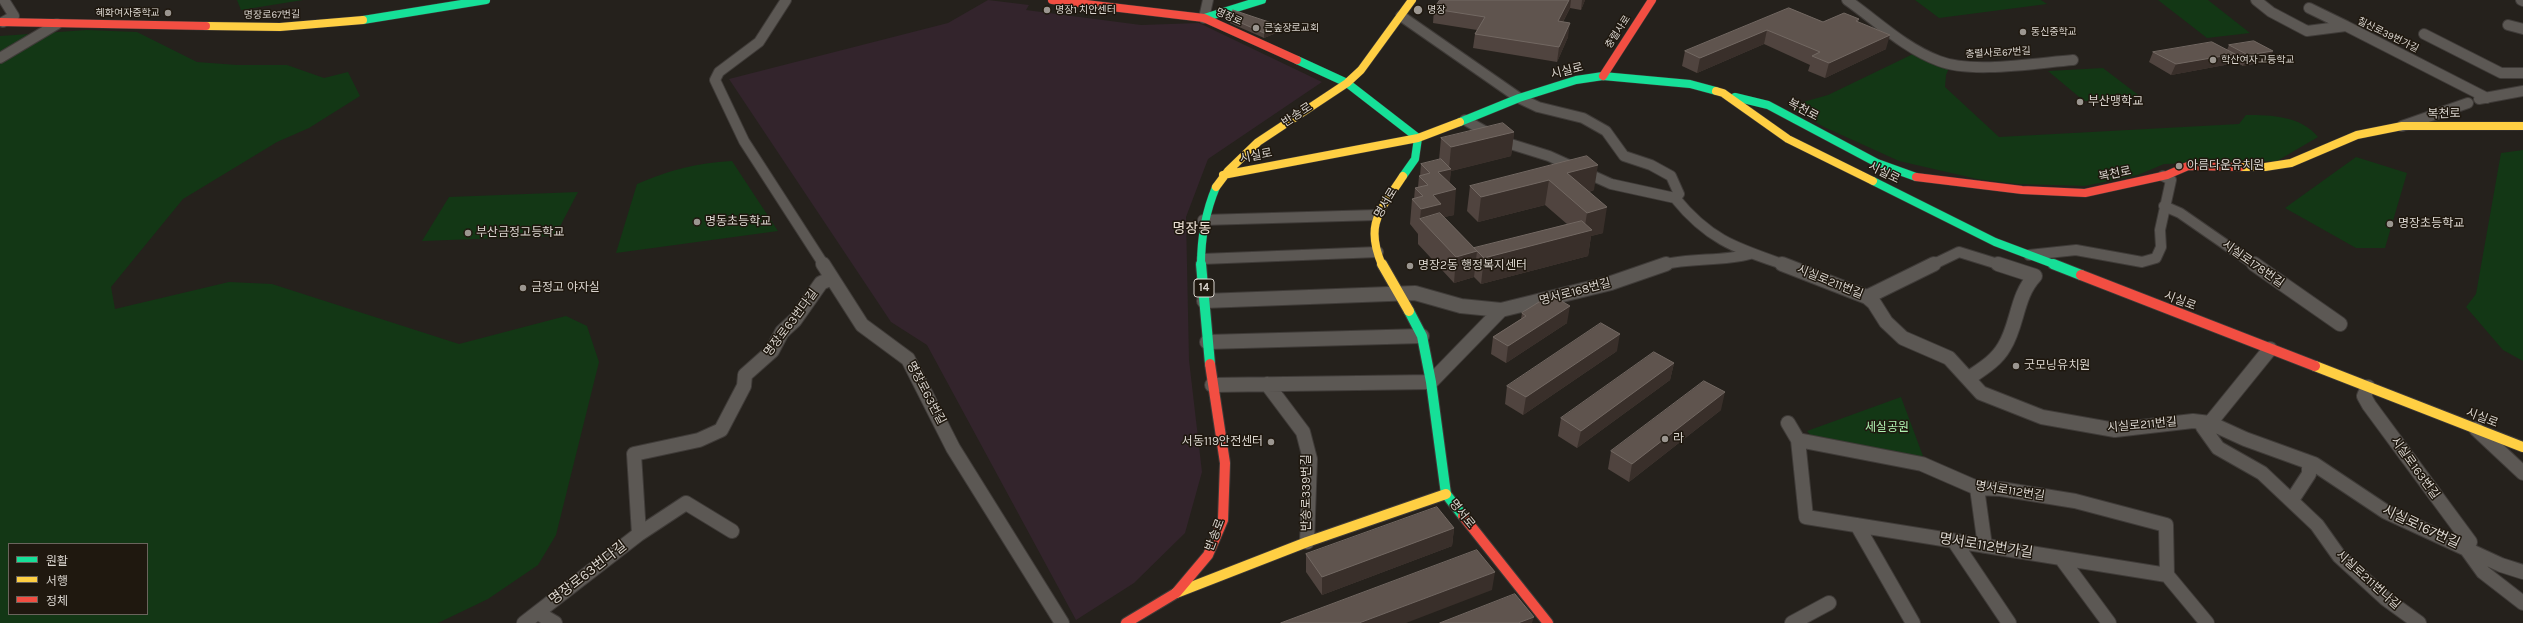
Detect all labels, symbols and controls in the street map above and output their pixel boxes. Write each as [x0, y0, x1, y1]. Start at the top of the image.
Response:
place label: 명장1 치안센터 [1055, 4, 1116, 16]
marker: 명장 [1412, 4, 1424, 16]
place label: 명장 [1427, 4, 1445, 16]
marker: 명장1 치안센터 [1042, 5, 1052, 15]
street label: 명장로 [1214, 6, 1244, 28]
place label: 혜화여자중학교 [96, 7, 160, 19]
marker: 혜화여자중학교 [163, 8, 173, 18]
street label: 명장로67번길 [244, 9, 300, 21]
street label: 충렬사로 [1603, 13, 1633, 51]
street label: 칠산로39번가길 [2355, 15, 2421, 55]
place label: 큰숲장로교회 [1264, 22, 1319, 34]
marker: 큰숲장로교회 [1251, 23, 1261, 33]
place label: 동신중학교 [2031, 26, 2077, 38]
marker: 동신중학교 [2018, 27, 2028, 37]
street label: 충렬사로67번길 [1965, 45, 2031, 61]
place label: 학산여자고등학교 [2221, 54, 2295, 66]
marker: 학산여자고등학교 [2208, 55, 2218, 65]
street label: 시실로 [1549, 60, 1585, 82]
place label: 부산맹학교 [2088, 95, 2143, 109]
street label: 복천로 [1785, 96, 1821, 124]
marker: 부산맹학교 [2075, 97, 2085, 107]
street label: 반송로 [1279, 100, 1315, 130]
street label: 복천로 [2427, 107, 2461, 121]
street label: 시실로 [1238, 146, 1274, 166]
street label: 시실로 [1866, 159, 1902, 187]
place label: 아름다운유치원 [2187, 159, 2264, 173]
marker: 아름다운유치원 [2174, 161, 2184, 171]
street label: 복천로 [2097, 164, 2133, 184]
street label: 명서로 [1371, 185, 1401, 221]
place label: 명동초등학교 [705, 215, 771, 229]
marker: 명동초등학교 [692, 217, 702, 227]
place label: 명장초등학교 [2398, 217, 2464, 231]
marker: 명장초등학교 [2385, 219, 2395, 229]
district label: 명장동 [1173, 221, 1211, 237]
place label: 부산금정고등학교 [476, 226, 564, 240]
marker: 부산금정고등학교 [463, 228, 473, 238]
street label: 시실로178번길 [2219, 237, 2287, 291]
place label: 명장2동 행정복지센터 [1418, 259, 1527, 273]
marker: 명장2동 행정복지센터 [1405, 261, 1415, 271]
street label: 시실로211번길 [1795, 262, 1865, 302]
street label: 명서로168번길 [1538, 276, 1612, 308]
road number: 14 [1194, 279, 1214, 297]
place label: 금정고 야자실 [531, 281, 600, 295]
marker: 금정고 야자실 [518, 283, 528, 293]
street label: 명장로63번다길 [761, 287, 821, 359]
street label: 시실로 [2162, 288, 2198, 314]
street label: 명장로63번길 [903, 359, 949, 427]
place label: 굿모닝유치원 [2024, 359, 2090, 373]
marker: 굿모닝유치원 [2011, 361, 2021, 371]
street label: 시실로 [2464, 405, 2500, 431]
street label: 시실로211번길 [2106, 415, 2178, 435]
park label: 세실공원 [1865, 421, 1909, 435]
place label: 라 [1673, 432, 1684, 446]
marker: 라 [1660, 434, 1670, 444]
street label: 시실로163번길 [2388, 434, 2442, 502]
place label: 서동119안전센터 [1182, 435, 1263, 449]
marker: 서동119안전센터 [1266, 437, 1276, 447]
street label: 반송로339번길 [1300, 455, 1314, 531]
street label: 명서로112번길 [1974, 478, 2046, 504]
street label: 명서로 [1446, 497, 1478, 531]
street label: 시실로167번길 [2380, 502, 2462, 552]
street label: 반송로 [1202, 517, 1228, 553]
street label: 명서로112번가길 [1938, 530, 2034, 562]
street label: 명장로63번다길 [546, 538, 630, 608]
legend [8, 543, 148, 615]
street label: 시실로211번나길 [2333, 548, 2403, 612]
text: 원활 [46, 554, 68, 568]
text: 서행 [46, 574, 68, 588]
text: 정체 [46, 594, 68, 608]

